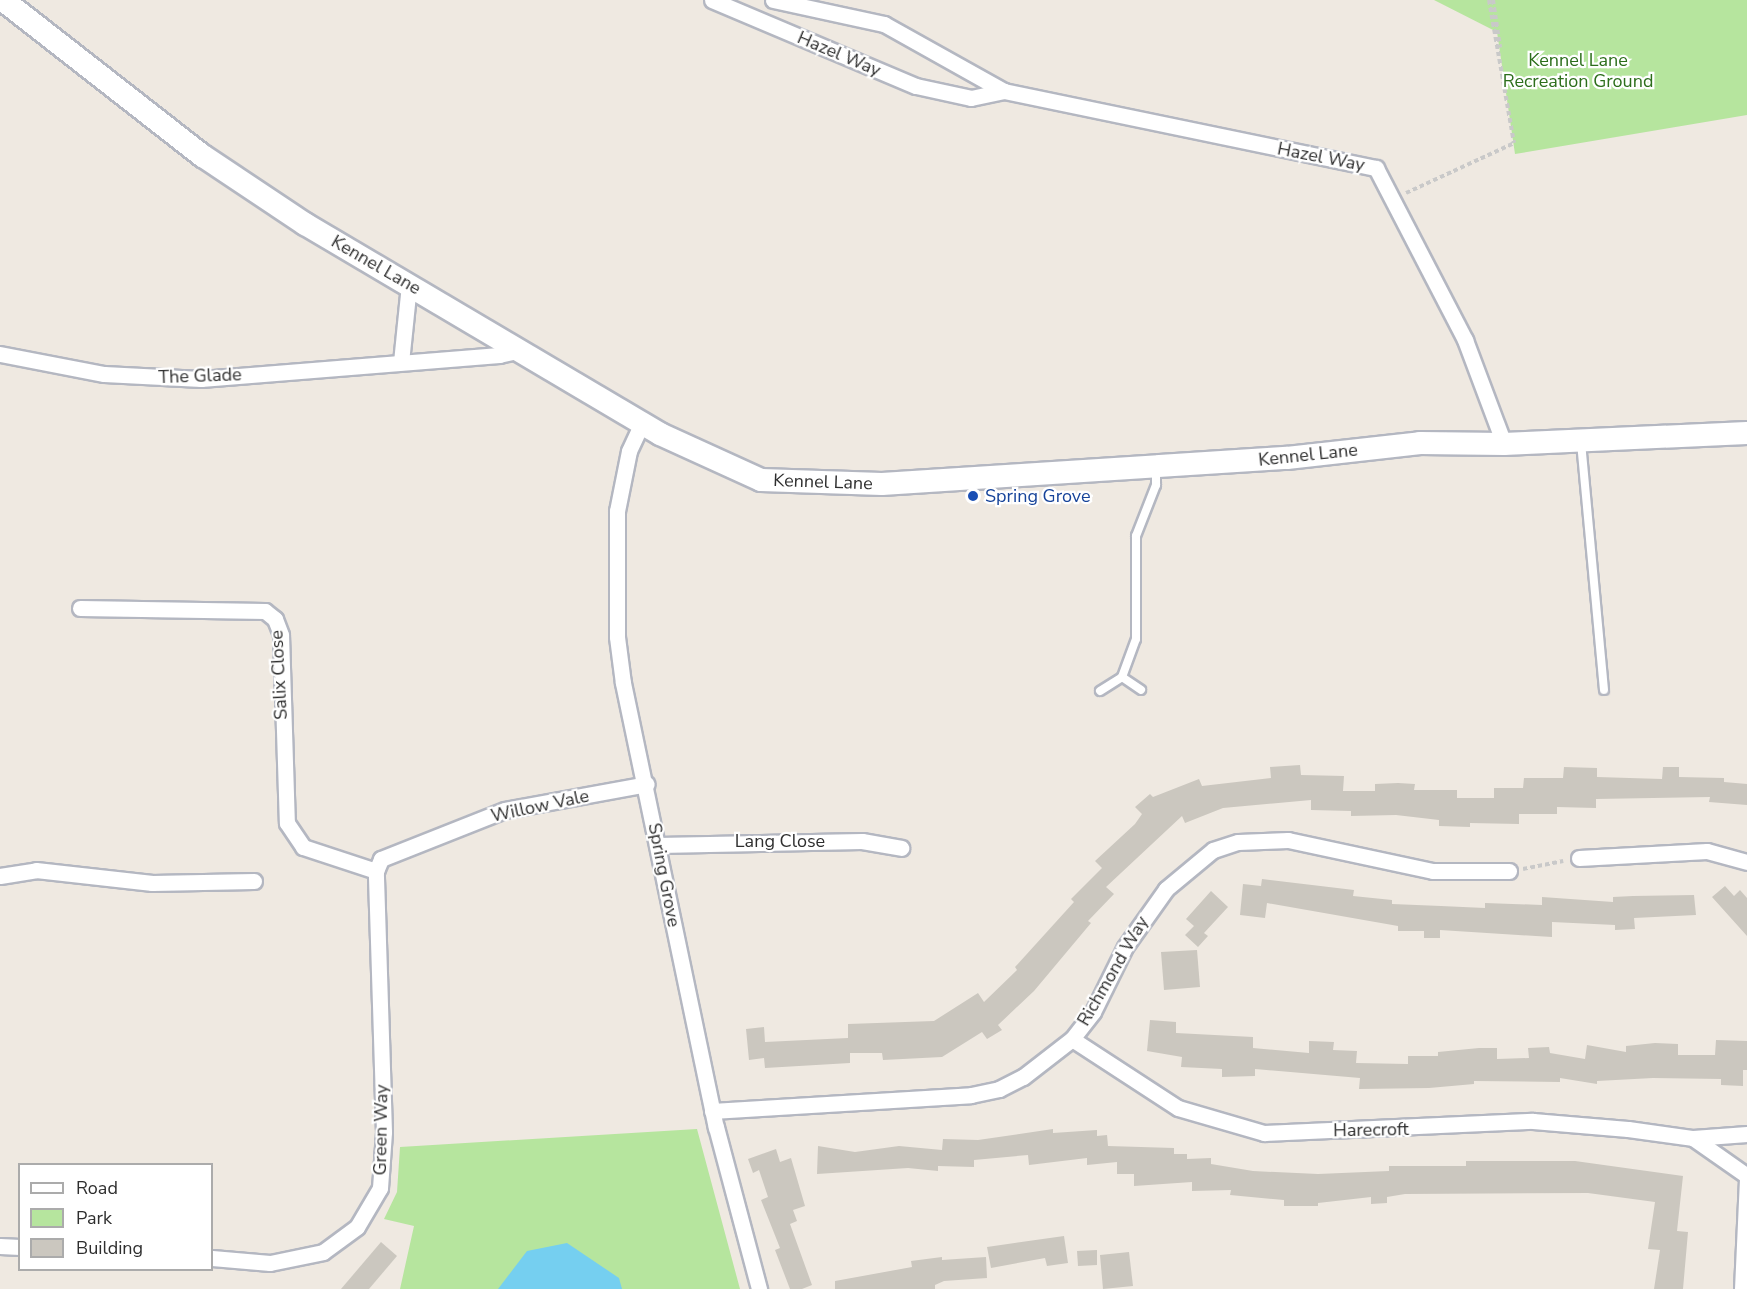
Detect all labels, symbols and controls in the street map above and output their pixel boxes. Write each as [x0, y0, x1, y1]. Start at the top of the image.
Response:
street label: Hazel Way [794, 27, 884, 81]
park label: Kennel Lane Recreation Ground [1503, 50, 1653, 92]
street label: Hazel Way [1276, 138, 1366, 176]
street label: Kennel Lane [327, 231, 425, 299]
street label: The Glade [158, 364, 242, 388]
street label: Kennel Lane [1257, 439, 1359, 471]
street label: Kennel Lane [773, 469, 873, 495]
place label: Spring Grove [985, 485, 1091, 507]
marker: Spring Grove [966, 489, 980, 503]
street label: Salix Close [266, 630, 292, 720]
street label: Willow Vale [489, 785, 591, 827]
street label: Spring Grove [643, 821, 685, 929]
street label: Lang Close [735, 830, 825, 852]
street label: Richmond Way [1073, 912, 1153, 1030]
street label: Green Way [369, 1084, 393, 1176]
street label: Harecroft [1333, 1119, 1409, 1141]
legend [18, 1163, 213, 1271]
text: Road [76, 1176, 118, 1200]
text: Park [76, 1206, 112, 1230]
text: Building [76, 1236, 143, 1260]

